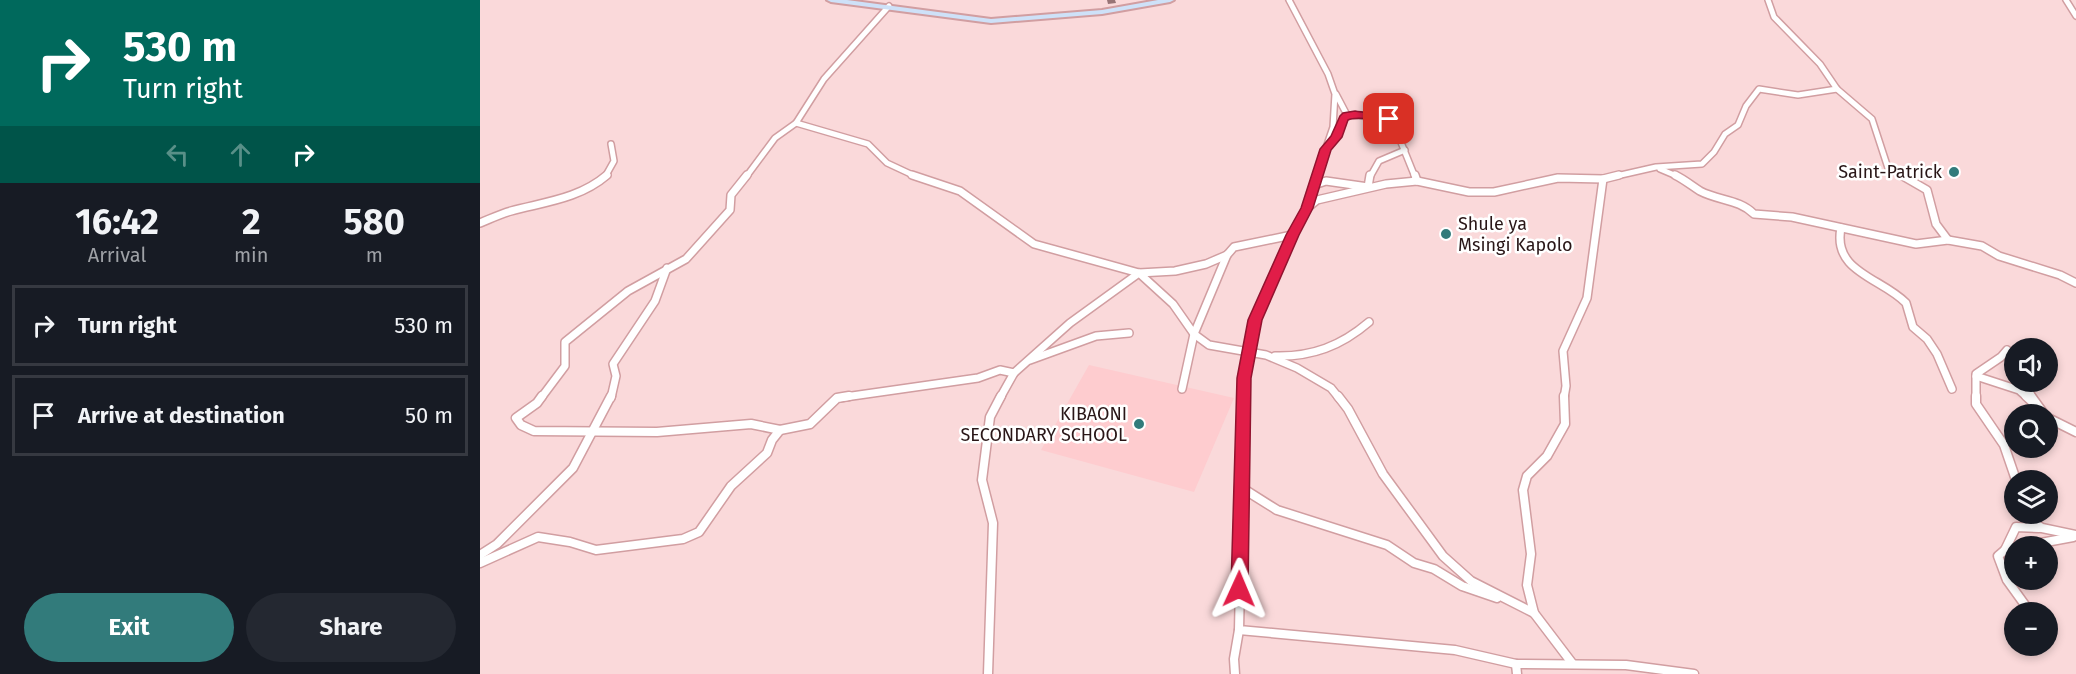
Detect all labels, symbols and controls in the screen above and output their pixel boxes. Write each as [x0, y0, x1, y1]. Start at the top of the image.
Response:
text: 530 m [123, 22, 237, 72]
icon: right [24, 24, 102, 102]
text: Turn right [123, 73, 243, 105]
pin [1363, 93, 1414, 144]
icon: arrive [1372, 102, 1405, 135]
icon: left [161, 138, 194, 171]
icon: ahead [224, 138, 257, 171]
icon: right [287, 138, 320, 171]
place label: Saint-Patrick [1838, 161, 1943, 183]
marker: Saint-Patrick [1947, 165, 1961, 179]
text: 16:42 [75, 200, 159, 244]
text: 2 [242, 200, 261, 244]
text: 580 [344, 200, 405, 244]
place label: Shule ya Msingi Kapolo [1458, 213, 1572, 256]
marker: Shule ya Msingi Kapolo [1439, 227, 1453, 241]
text: Arrival [88, 243, 146, 267]
text: min [234, 243, 268, 267]
text: m [366, 243, 383, 267]
icon: right [27, 309, 60, 342]
text: Turn right [78, 312, 177, 339]
text: 530 m [394, 312, 453, 339]
map controls [2004, 338, 2058, 656]
button: sound [2004, 338, 2058, 392]
icon: arrive [27, 399, 60, 432]
text: Arrive at destination [78, 402, 285, 429]
text: 50 m [405, 402, 453, 429]
place label: KIBAONI SECONDARY SCHOOL [960, 403, 1127, 446]
button: search [2004, 404, 2058, 458]
marker: KIBAONI SECONDARY SCHOOL [1132, 417, 1146, 431]
button: layers [2004, 470, 2058, 524]
button: + [2004, 536, 2058, 590]
position arrow [1207, 557, 1271, 621]
button: Exit [24, 593, 234, 662]
button: Share [246, 593, 456, 662]
button: − [2004, 602, 2058, 656]

